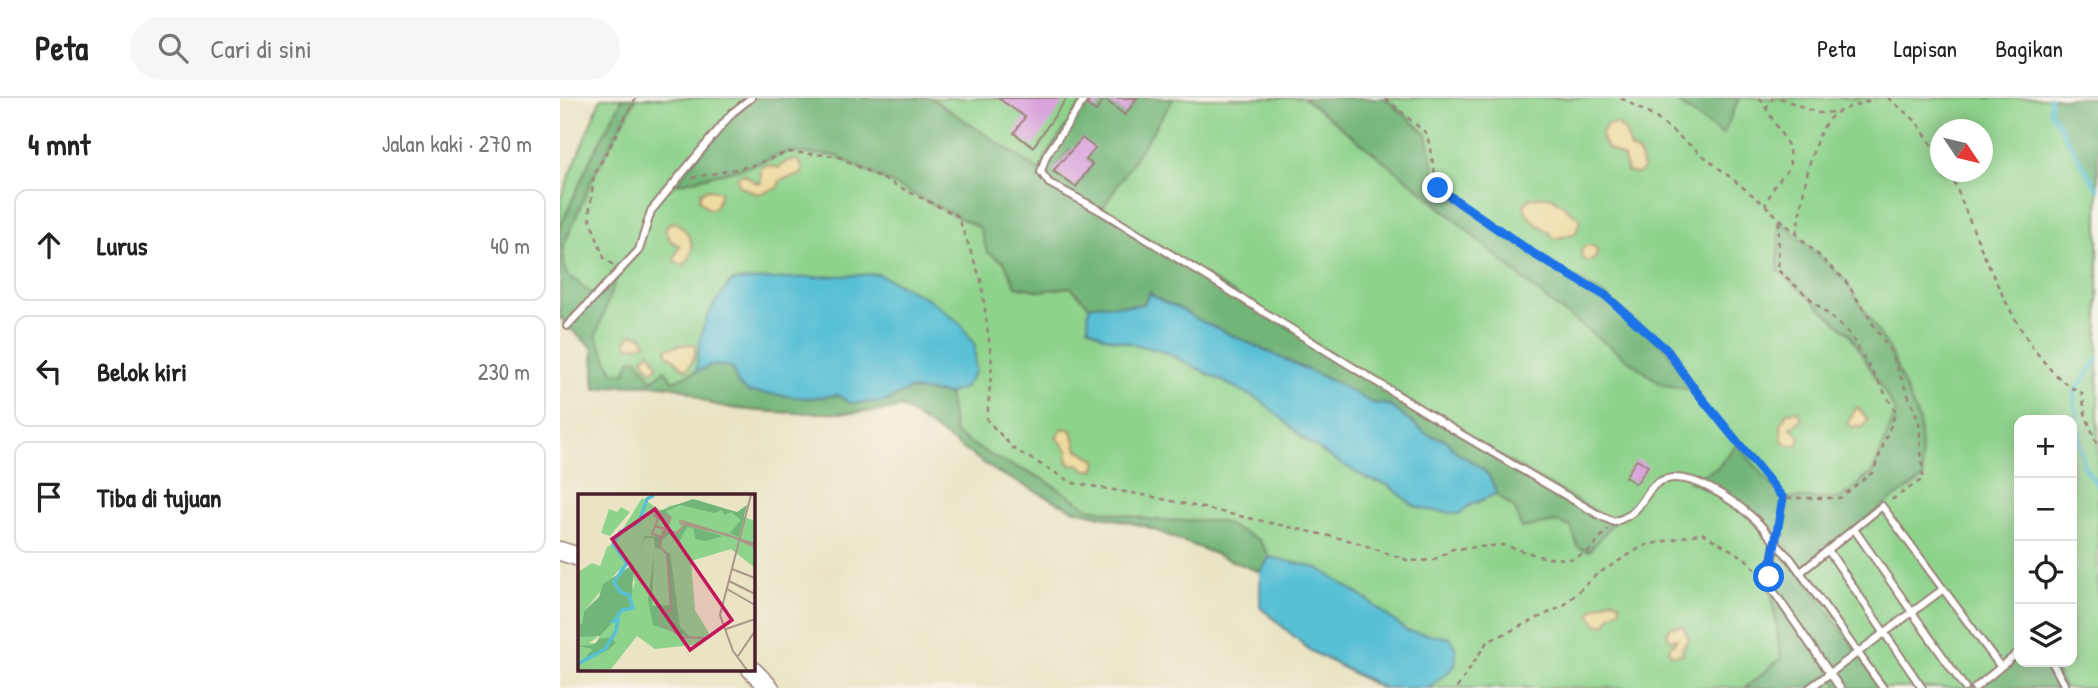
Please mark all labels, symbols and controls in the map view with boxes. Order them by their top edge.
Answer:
search box [130,17,620,80]
text: Peta [35,26,88,70]
icon: search [154,29,192,67]
text: Cari di sini [210,31,312,66]
text: Peta [1817,32,1856,64]
text: Lapisan [1894,32,1957,64]
text: Bagikan [1995,32,2063,64]
north arrow [1930,119,1993,182]
text: 4 mnt [28,124,90,164]
text: Jalan kaki · 270 m [382,128,532,159]
route end [1422,172,1453,203]
icon: ahead [30,226,68,264]
text: Lurus [97,228,148,263]
text: 40 m [490,230,530,261]
icon: left [30,352,68,390]
text: Belok kiri [97,354,187,389]
text: 230 m [478,356,530,387]
map controls [2014,415,2077,667]
button: + [2014,415,2077,478]
icon: arrive [30,478,68,516]
button: − [2014,478,2077,541]
text: Tiba di tujuan [97,480,222,515]
inset map [578,494,754,670]
button: locate [2014,541,2077,604]
route start [1753,561,1784,592]
button: layers [2014,604,2077,667]

